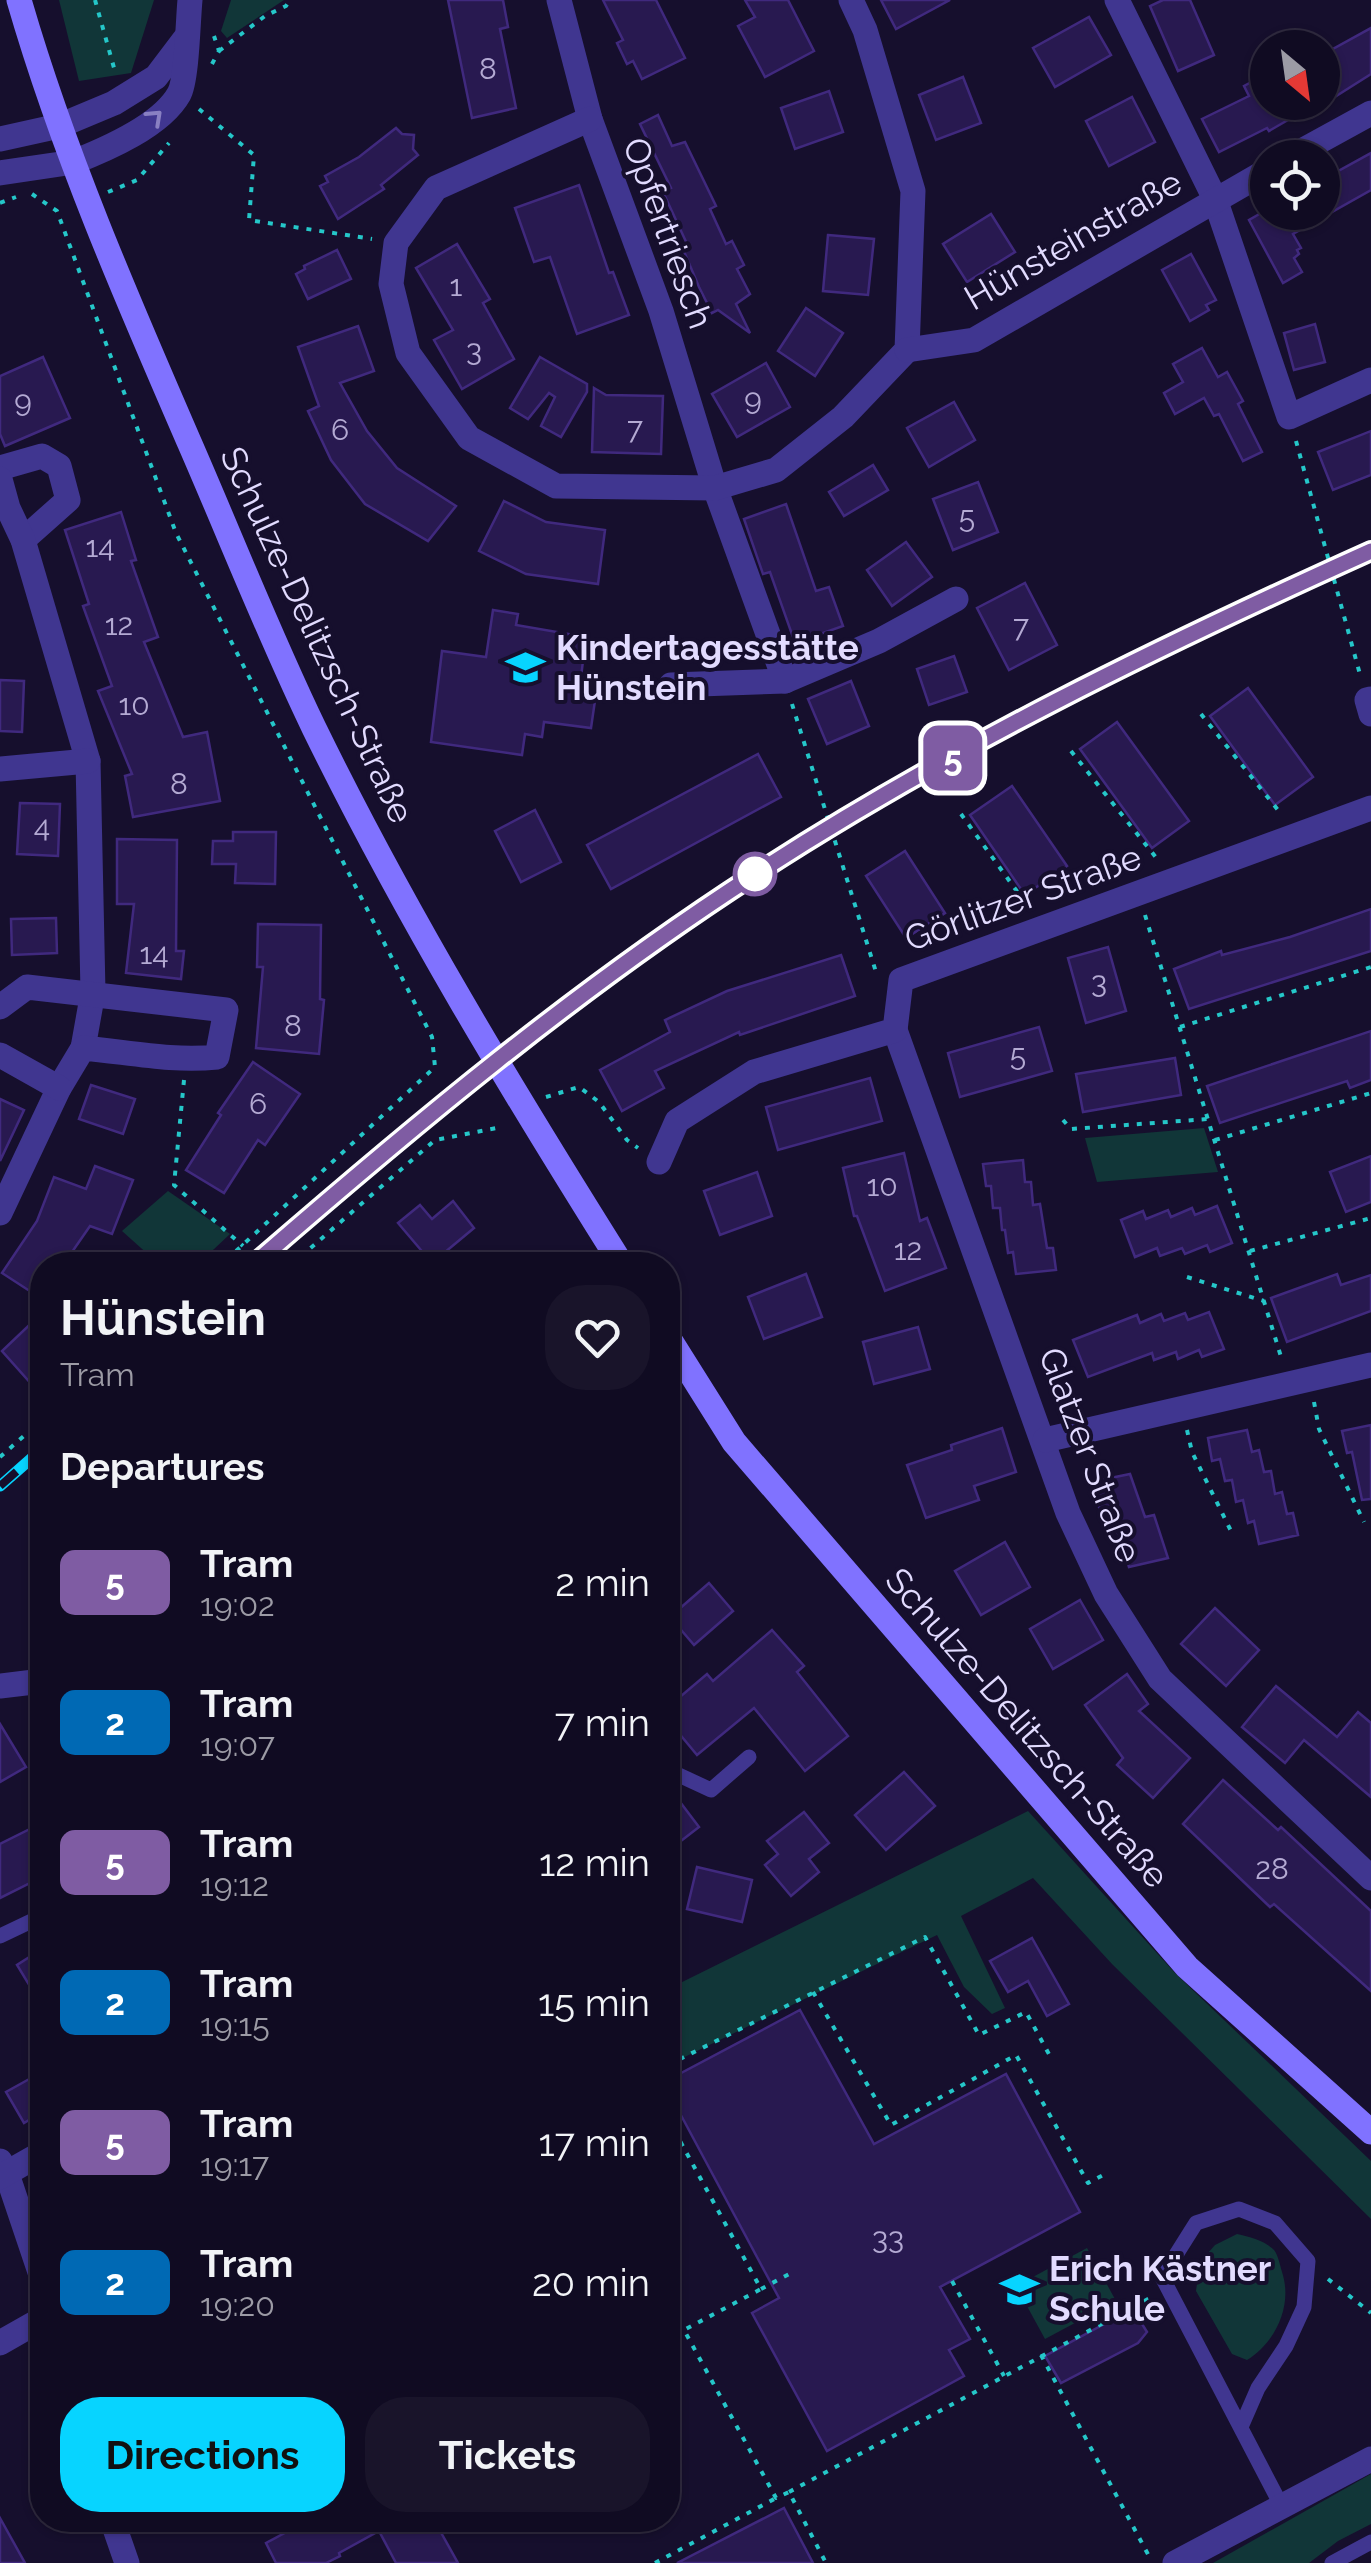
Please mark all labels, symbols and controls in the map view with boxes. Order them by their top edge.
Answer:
north arrow [1250,30,1340,120]
map controls [1250,30,1340,230]
house number: 8 [479,51,497,86]
one-way arrow [143,111,162,129]
street label: Opfertriesch [615,132,722,334]
button: locate [1250,140,1340,230]
street label: Hünsteinstraße [957,161,1189,318]
house number: 1 [450,268,463,303]
house number: 3 [466,333,482,368]
house number: 9 [744,381,762,416]
house number: 9 [14,383,32,418]
house number: 7 [627,411,643,446]
house number: 6 [331,412,349,447]
street label: Schulze-Delitzsch-Straße [212,440,423,829]
house number: 5 [959,500,975,535]
house number: 14 [85,529,115,564]
house number: 12 [105,607,133,642]
house number: 7 [1013,609,1029,644]
place label: Kindertagesstätte Hünstein [556,627,859,708]
school or university icon: Kindertagesstätte Hünstein [505,647,547,689]
house number: 10 [118,687,150,722]
line badge: 5 [920,726,986,790]
text: 5 [943,738,963,779]
house number: 8 [170,766,188,801]
house number: 4 [34,809,50,844]
street label: Görlitzer Straße [899,836,1147,959]
unlabelled marker [734,853,776,895]
house number: 14 [139,936,169,971]
house number: 3 [1091,965,1107,1000]
house number: 8 [284,1008,302,1043]
house number: 5 [1010,1038,1026,1073]
house number: 6 [249,1086,267,1121]
house number: 10 [866,1168,898,1203]
house number: 12 [894,1232,922,1267]
button: heart [545,1285,650,1390]
text: Hünstein [60,1290,266,1346]
street label: Glatzer Straße [1031,1342,1150,1568]
text: Tram [60,1356,135,1393]
text: Departures [60,1444,265,1489]
text: Tram [200,1541,293,1586]
street label: Schulze-Delitzsch-Straße [877,1559,1177,1896]
text: 2 min [555,1560,650,1605]
text: 5 [105,1562,125,1603]
text: 19:02 [200,1586,275,1623]
text: Tram [200,1681,293,1726]
text: 7 min [555,1700,650,1745]
text: 2 [105,1702,125,1743]
text: 19:07 [200,1726,275,1763]
text: Tram [200,1821,293,1866]
text: 12 min [539,1840,650,1885]
text: 5 [105,1842,125,1883]
house number: 28 [1255,1851,1289,1886]
text: 19:12 [200,1866,269,1903]
text: Tram [200,1961,293,2006]
text: 15 min [538,1980,650,2025]
text: 2 [105,1982,125,2023]
text: 19:15 [200,2006,270,2043]
text: Tram [200,2101,293,2146]
text: 17 min [539,2120,650,2165]
text: 5 [105,2122,125,2163]
text: 19:17 [200,2146,269,2183]
house number: 33 [872,2221,904,2256]
text: Tram [200,2241,293,2286]
place label: Erich Kästner Schule [1049,2248,1272,2329]
text: 20 min [532,2260,650,2305]
text: 2 [105,2262,125,2303]
school or university icon: Erich Kästner Schule [998,2268,1040,2310]
text: 19:20 [200,2286,275,2323]
button: Directions [60,2397,345,2512]
button: Tickets [365,2397,650,2512]

